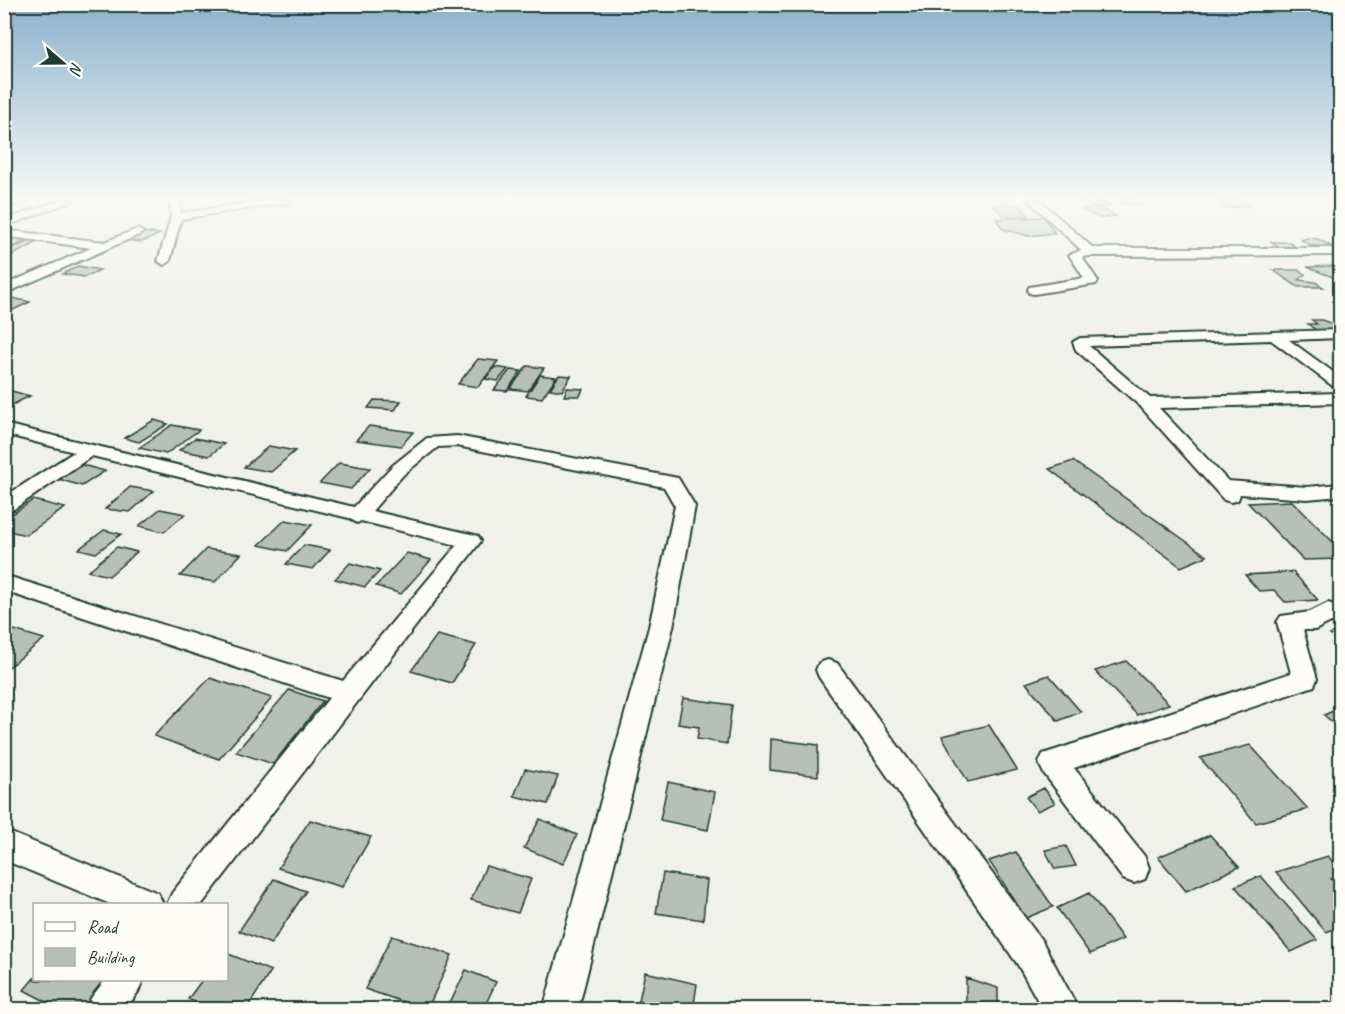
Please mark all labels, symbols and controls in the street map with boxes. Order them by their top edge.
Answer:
north arrow [33,33,93,93]
text: N [64,60,87,79]
legend [33,903,228,981]
text: Road [87,916,120,938]
text: Building [87,946,136,968]

